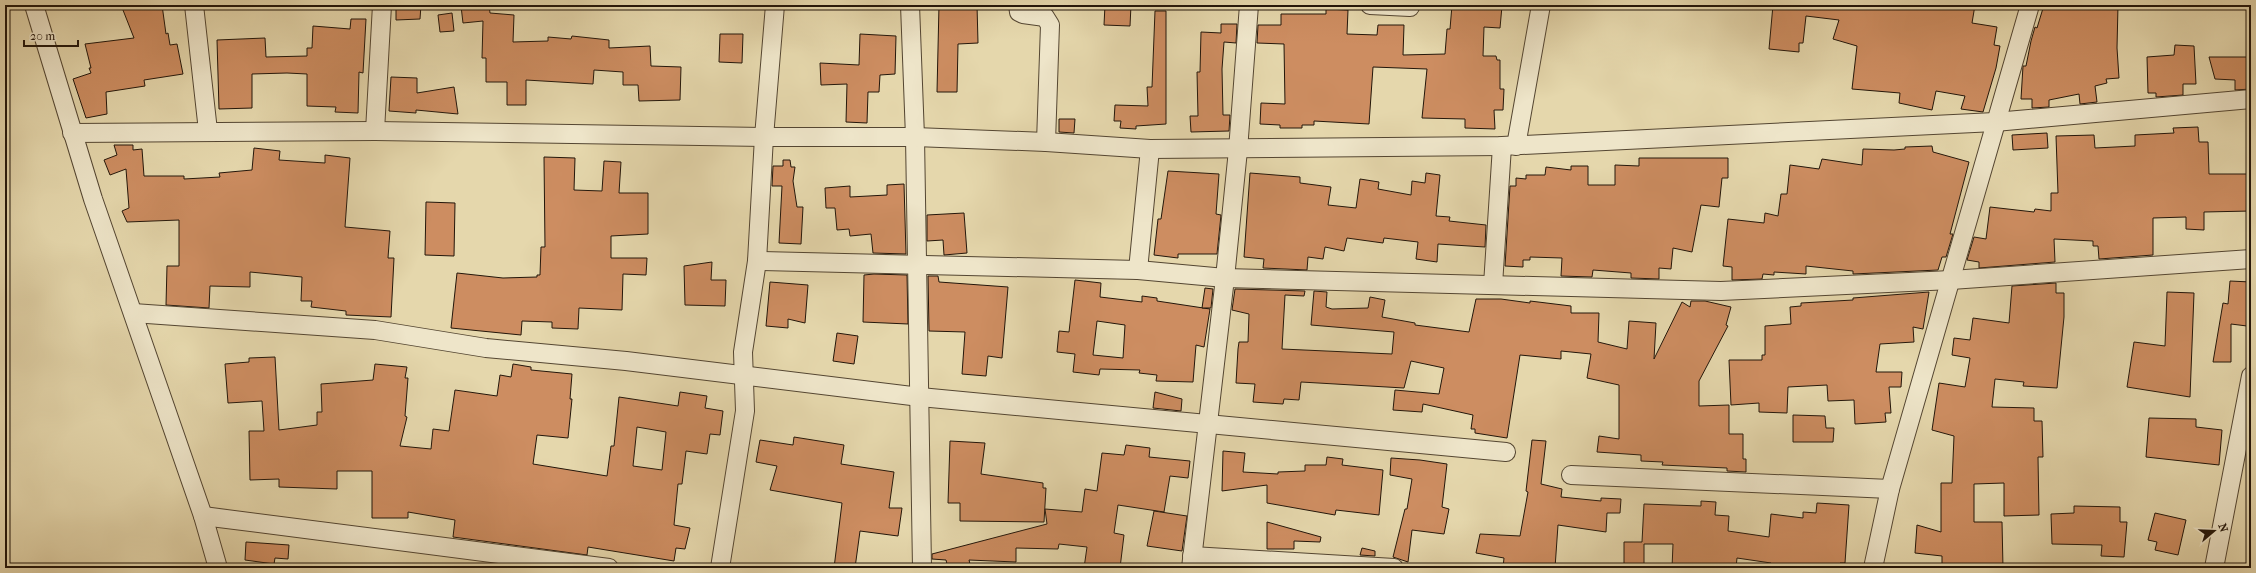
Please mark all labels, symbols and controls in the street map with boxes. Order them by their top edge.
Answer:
scale bar [24,22,78,48]
text: 20 m [30,29,55,43]
north arrow [2194,511,2234,551]
text: N [2215,522,2231,535]

